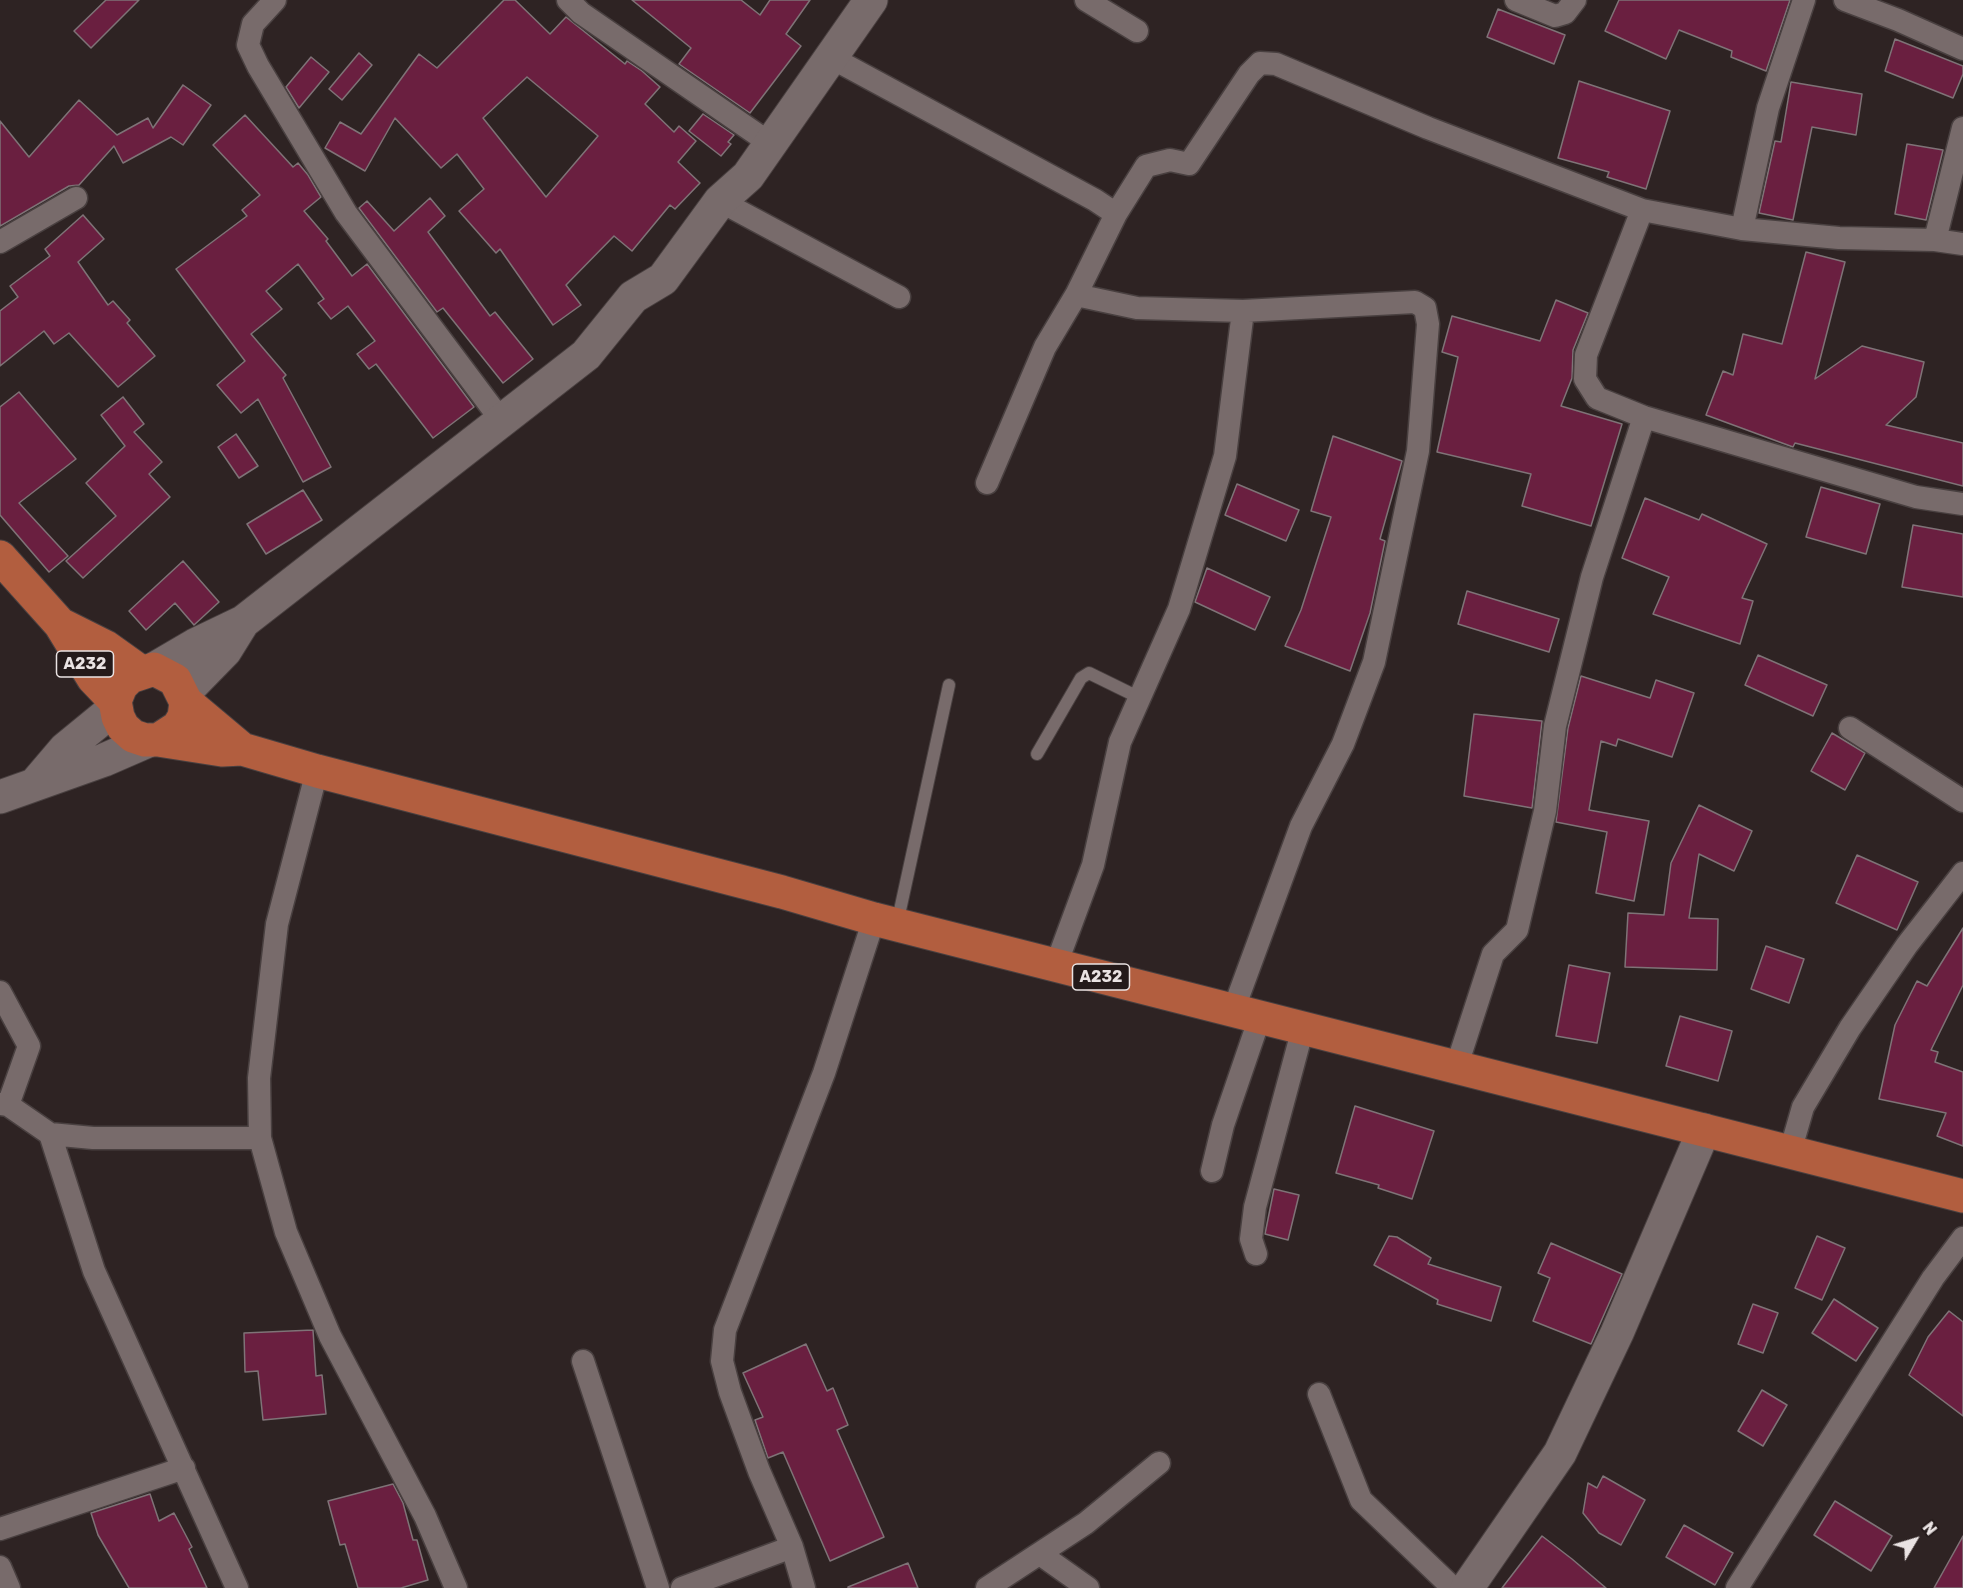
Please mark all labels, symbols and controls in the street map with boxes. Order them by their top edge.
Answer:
road number: A232 [56,651,113,677]
road number: A232 [1072,964,1130,990]
north arrow [1885,1510,1945,1570]
text: N [1919,1518,1941,1539]

